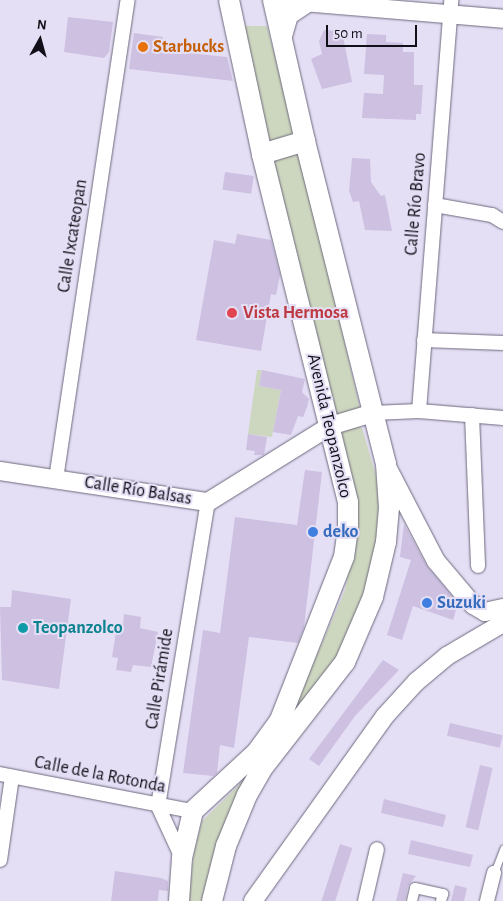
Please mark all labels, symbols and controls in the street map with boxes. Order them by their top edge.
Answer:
north arrow [15,15,65,65]
scale bar [328,15,419,47]
text: N [36,18,48,33]
text: 50 m [334,26,363,41]
place label: Starbucks [153,36,224,58]
marker: Starbucks [137,41,149,53]
street label: Calle Río Bravo [401,152,431,256]
street label: Calle Ixcateopan [53,178,93,294]
place label: Vista Hermosa [243,302,349,324]
marker: Vista Hermosa [225,306,239,320]
street label: Avenida Teopanzolco [302,352,356,500]
street label: Calle Río Balsas [83,472,193,510]
place label: deko [323,521,358,543]
marker: deko [307,526,319,538]
place label: Suzuki [437,592,486,614]
marker: Suzuki [421,597,433,609]
place label: Teopanzolco [33,617,123,639]
marker: Teopanzolco [17,622,29,634]
street label: Calle Pirámide [141,627,179,731]
street label: Calle de la Rotonda [32,752,168,798]

